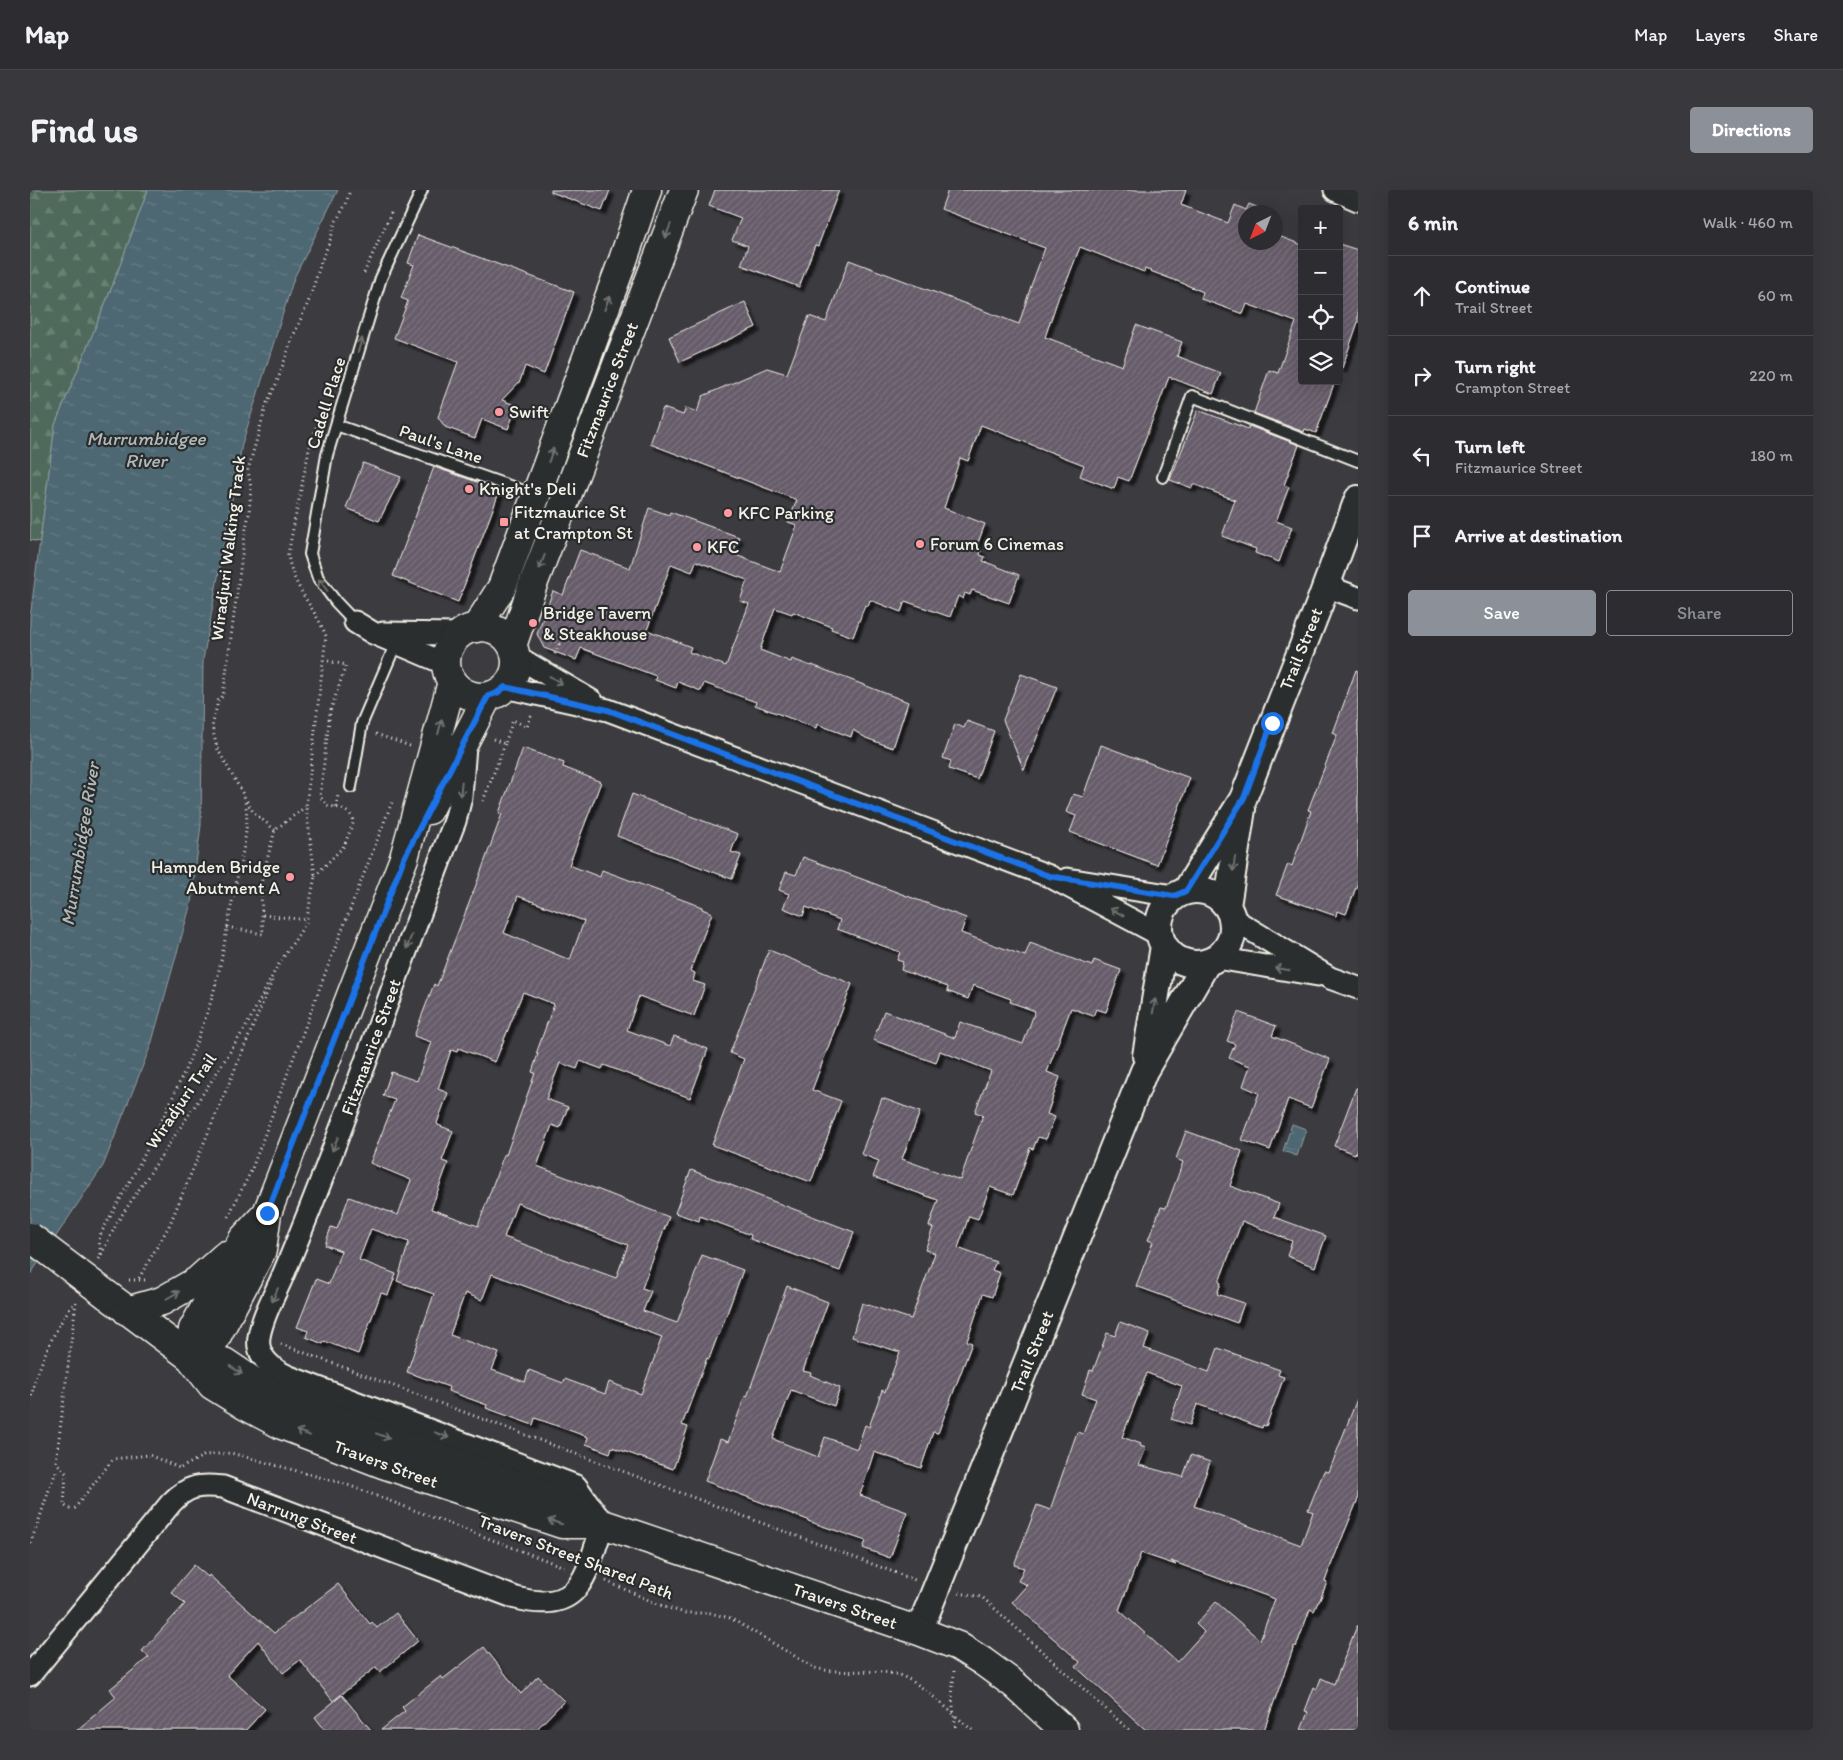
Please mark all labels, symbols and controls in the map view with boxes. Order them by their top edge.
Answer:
text: Map [25,20,69,49]
text: Map [1634,24,1667,46]
text: Layers [1695,24,1745,46]
text: Share [1773,24,1818,46]
button: Directions [1690,107,1813,153]
text: Find us [30,109,138,151]
north arrow [1238,205,1283,250]
map controls [1298,205,1343,385]
button: + [1298,205,1343,250]
text: 6 min [1408,210,1458,235]
text: Walk · 460 m [1703,213,1793,232]
one-way arrow [663,223,672,238]
button: − [1298,250,1343,295]
text: Continue [1455,275,1530,298]
icon: ahead [1408,282,1436,310]
text: 60 m [1758,286,1793,305]
one-way arrow [603,295,612,311]
button: locate [1298,295,1343,340]
text: Trail Street [1455,298,1532,317]
street label: Fitzmaurice Street [571,319,643,461]
one-way arrow [356,337,366,353]
button: layers [1298,340,1343,385]
street label: Cadell Place [302,354,350,452]
text: Turn right [1455,355,1536,378]
icon: right [1408,362,1436,390]
text: 220 m [1749,366,1793,385]
text: Crampton Street [1455,378,1570,397]
place label: Swift [509,401,549,423]
marker: Swift [493,406,505,418]
street label: Paul's Lane [396,419,486,469]
water label: Murrumbidgee River [86,427,207,472]
text: Turn left [1455,435,1525,458]
icon: left [1408,442,1436,470]
text: 180 m [1750,446,1793,465]
one-way arrow [547,448,556,463]
street label: Wiradjuri Walking Track [206,454,250,642]
text: Fitzmaurice Street [1455,458,1582,477]
place label: Knight's Deli [479,478,576,500]
marker: Knight's Deli [463,483,475,495]
place label: Fitzmaurice St at Crampton St [514,501,633,544]
place label: KFC Parking [738,502,835,524]
marker: KFC Parking [722,507,734,519]
marker: Fitzmaurice St at Crampton St [498,516,510,528]
icon: arrive [1408,522,1436,550]
text: Arrive at destination [1455,524,1622,547]
place label: Forum 6 Cinemas [930,533,1064,555]
place label: KFC [707,536,739,558]
marker: Forum 6 Cinemas [914,538,926,550]
marker: KFC [691,541,703,553]
one-way arrow [536,555,545,570]
one-way arrow [318,578,328,592]
button: Save [1408,590,1596,636]
button: Share [1606,590,1793,636]
place label: Bridge Tavern & Steakhouse [543,602,651,645]
street label: Trail Street [1274,604,1328,694]
marker: Bridge Tavern & Steakhouse [527,617,539,629]
one-way arrow [549,675,563,685]
route start [1261,712,1284,735]
one-way arrow [436,719,445,735]
water label: Murrumbidgee River [56,759,105,927]
one-way arrow [457,780,466,796]
place label: Hampden Bridge Abutment A [151,856,280,899]
one-way arrow [1228,856,1238,872]
marker: Hampden Bridge Abutment A [284,871,296,883]
one-way arrow [1109,907,1124,917]
one-way arrow [404,934,413,949]
one-way arrow [1275,964,1291,974]
street label: Fitzmaurice Street [336,976,406,1118]
one-way arrow [1150,998,1160,1014]
street label: Wiradjuri Trail [141,1049,221,1153]
one-way arrow [330,1136,339,1151]
route end [256,1202,279,1225]
one-way arrow [269,1287,279,1302]
one-way arrow [165,1290,179,1300]
street label: Trail Street [1005,1307,1059,1397]
one-way arrow [228,1365,242,1375]
one-way arrow [295,1428,311,1437]
one-way arrow [434,1431,449,1441]
one-way arrow [375,1432,391,1441]
street label: Travers Street [331,1435,441,1493]
street label: Narrung Street [244,1487,361,1549]
street label: Travers Street Shared Path [475,1510,677,1605]
one-way arrow [547,1516,563,1526]
street label: Travers Street [790,1578,900,1634]

